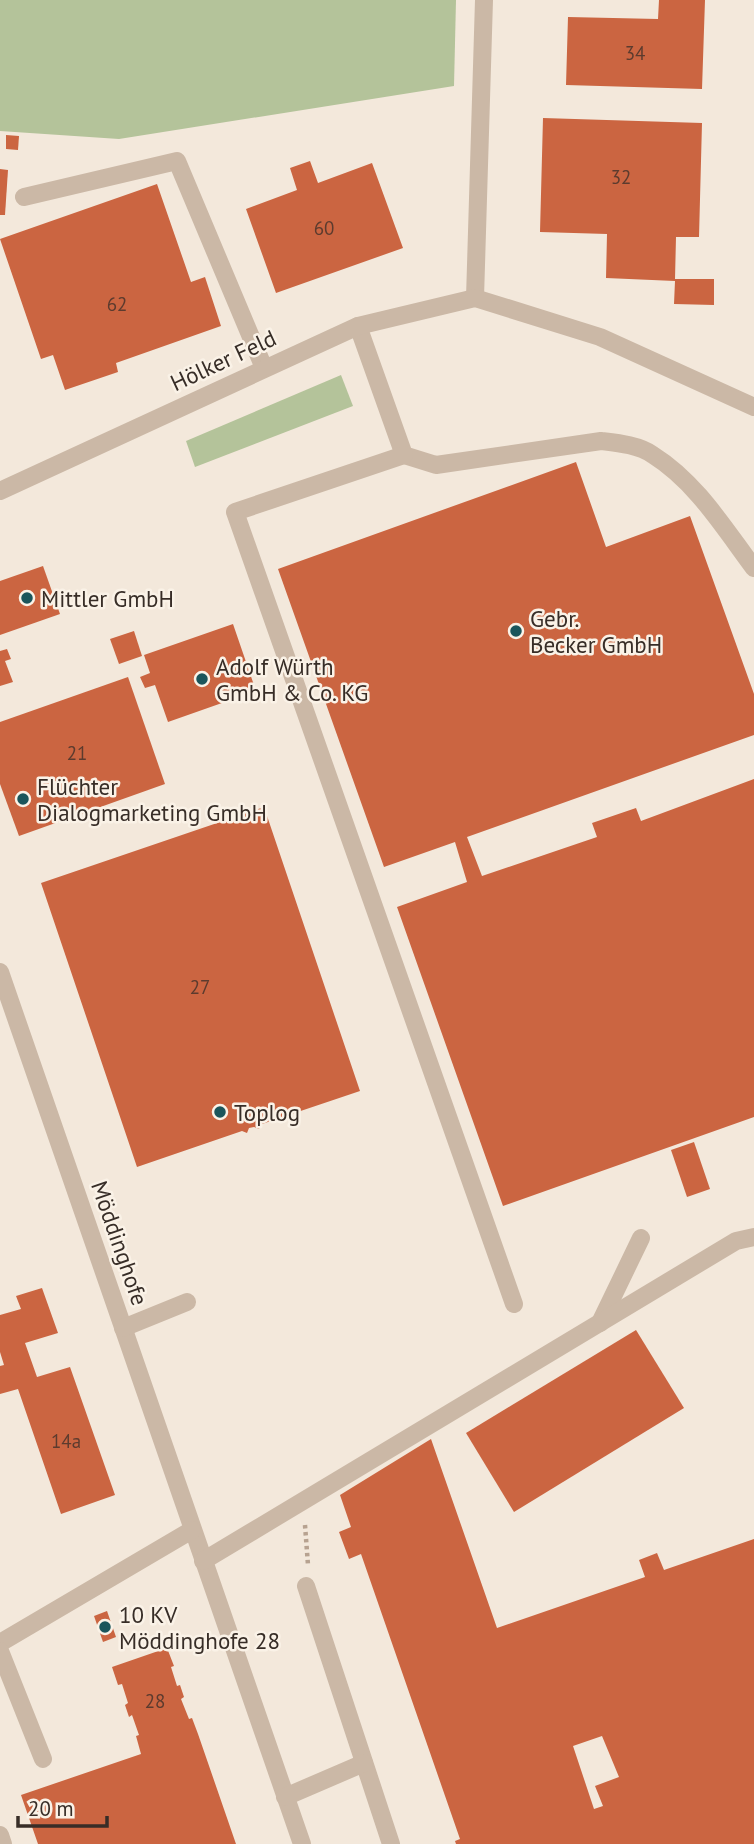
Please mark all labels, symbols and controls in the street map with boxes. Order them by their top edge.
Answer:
house number: 34 [625,41,645,65]
house number: 32 [611,165,631,189]
house number: 60 [314,216,334,240]
house number: 62 [107,292,127,316]
street label: Hölker Feld [165,323,281,397]
place label: Mittler GmbH [41,584,174,613]
marker: Mittler GmbH [19,590,35,606]
place label: Gebr. Becker GmbH [530,604,662,659]
marker: Gebr. Becker GmbH [508,623,524,639]
place label: Adolf Würth GmbH & Co. KG [216,652,368,707]
marker: Adolf Würth GmbH & Co. KG [194,671,210,687]
house number: 21 [67,741,87,765]
place label: Flüchter Dialogmarketing GmbH [37,772,267,827]
marker: Flüchter Dialogmarketing GmbH [15,791,31,807]
house number: 27 [190,975,210,999]
place label: Toplog [234,1098,300,1127]
marker: Toplog [212,1104,228,1120]
street label: Möddinghofe [85,1177,155,1309]
house number: 14a [51,1429,81,1453]
place label: 10 KV Möddinghofe 28 [119,1600,280,1655]
marker: 10 KV Möddinghofe 28 [97,1619,113,1635]
house number: 28 [145,1689,165,1713]
scale bar [18,1784,107,1828]
text: 20 m [28,1795,74,1822]

